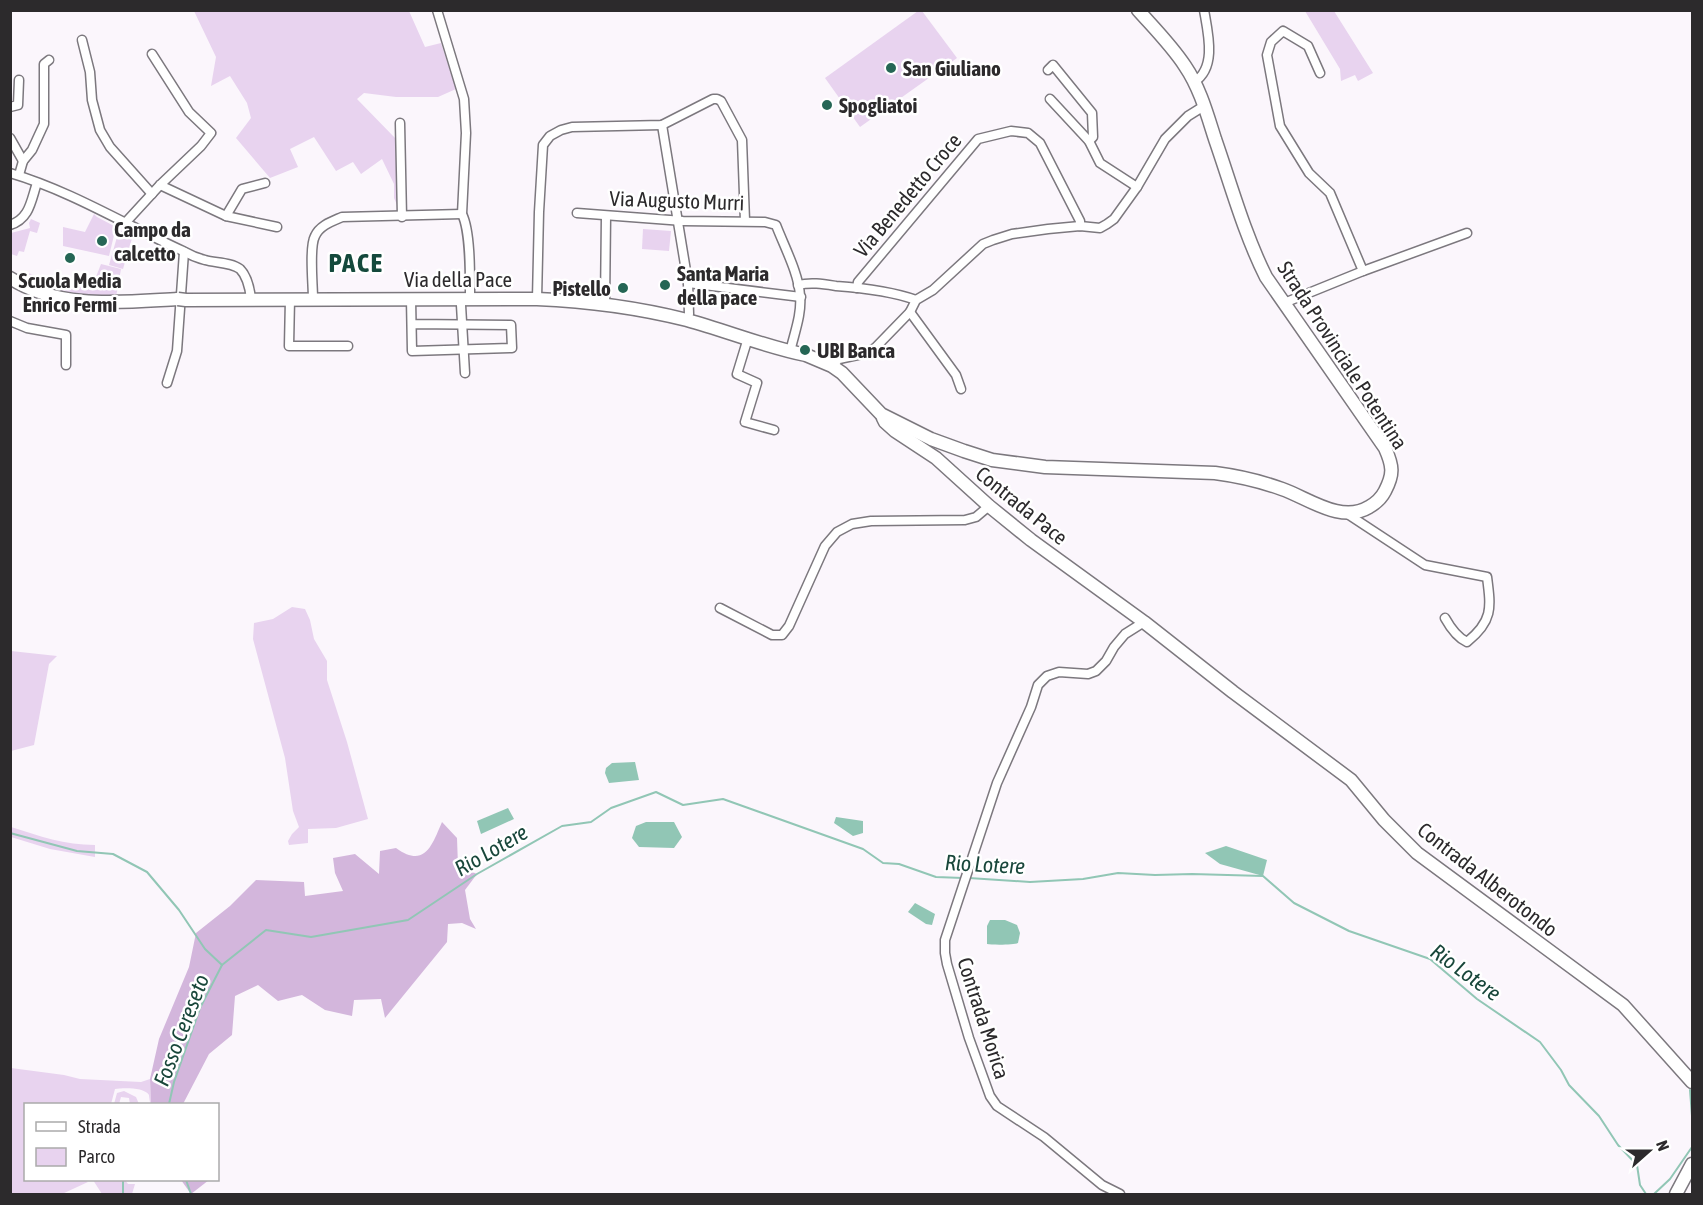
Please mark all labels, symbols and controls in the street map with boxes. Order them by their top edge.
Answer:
place label: San Giuliano [903,56,1001,80]
marker: San Giuliano [884,61,898,75]
place label: Spogliatoi [839,93,917,117]
marker: Spogliatoi [820,98,834,112]
street label: Via Benedetto Croce [848,128,966,262]
street label: Via Augusto Murri [609,186,745,214]
place label: Campo da calcetto [114,217,191,265]
marker: Campo da calcetto [95,234,109,248]
district label: PACE [328,247,384,278]
marker: Scuola Media Enrico Fermi [63,251,77,265]
street label: Strada Provinciale Potentina [1273,257,1413,453]
place label: Santa Maria della pace [677,261,769,309]
street label: Via della Pace [404,267,512,291]
place label: Scuola Media Enrico Fermi [19,268,122,316]
place label: Pistello [553,276,611,300]
marker: Santa Maria della pace [658,278,672,292]
marker: Pistello [616,281,630,295]
place label: UBI Banca [817,338,895,362]
marker: UBI Banca [798,343,812,357]
street label: Contrada Pace [971,461,1073,549]
street label: Contrada Alberotondo [1413,817,1563,941]
water label: Rio Lotere [450,819,532,881]
water label: Rio Lotere [944,849,1026,879]
water label: Rio Lotere [1426,938,1506,1006]
street label: Contrada Morica [953,954,1015,1082]
water label: Fosso Cereseto [148,970,214,1090]
legend [24,1103,219,1181]
text: Strada [78,1116,121,1137]
north arrow [1619,1121,1679,1181]
text: N [1653,1138,1673,1153]
text: Parco [78,1146,115,1167]

